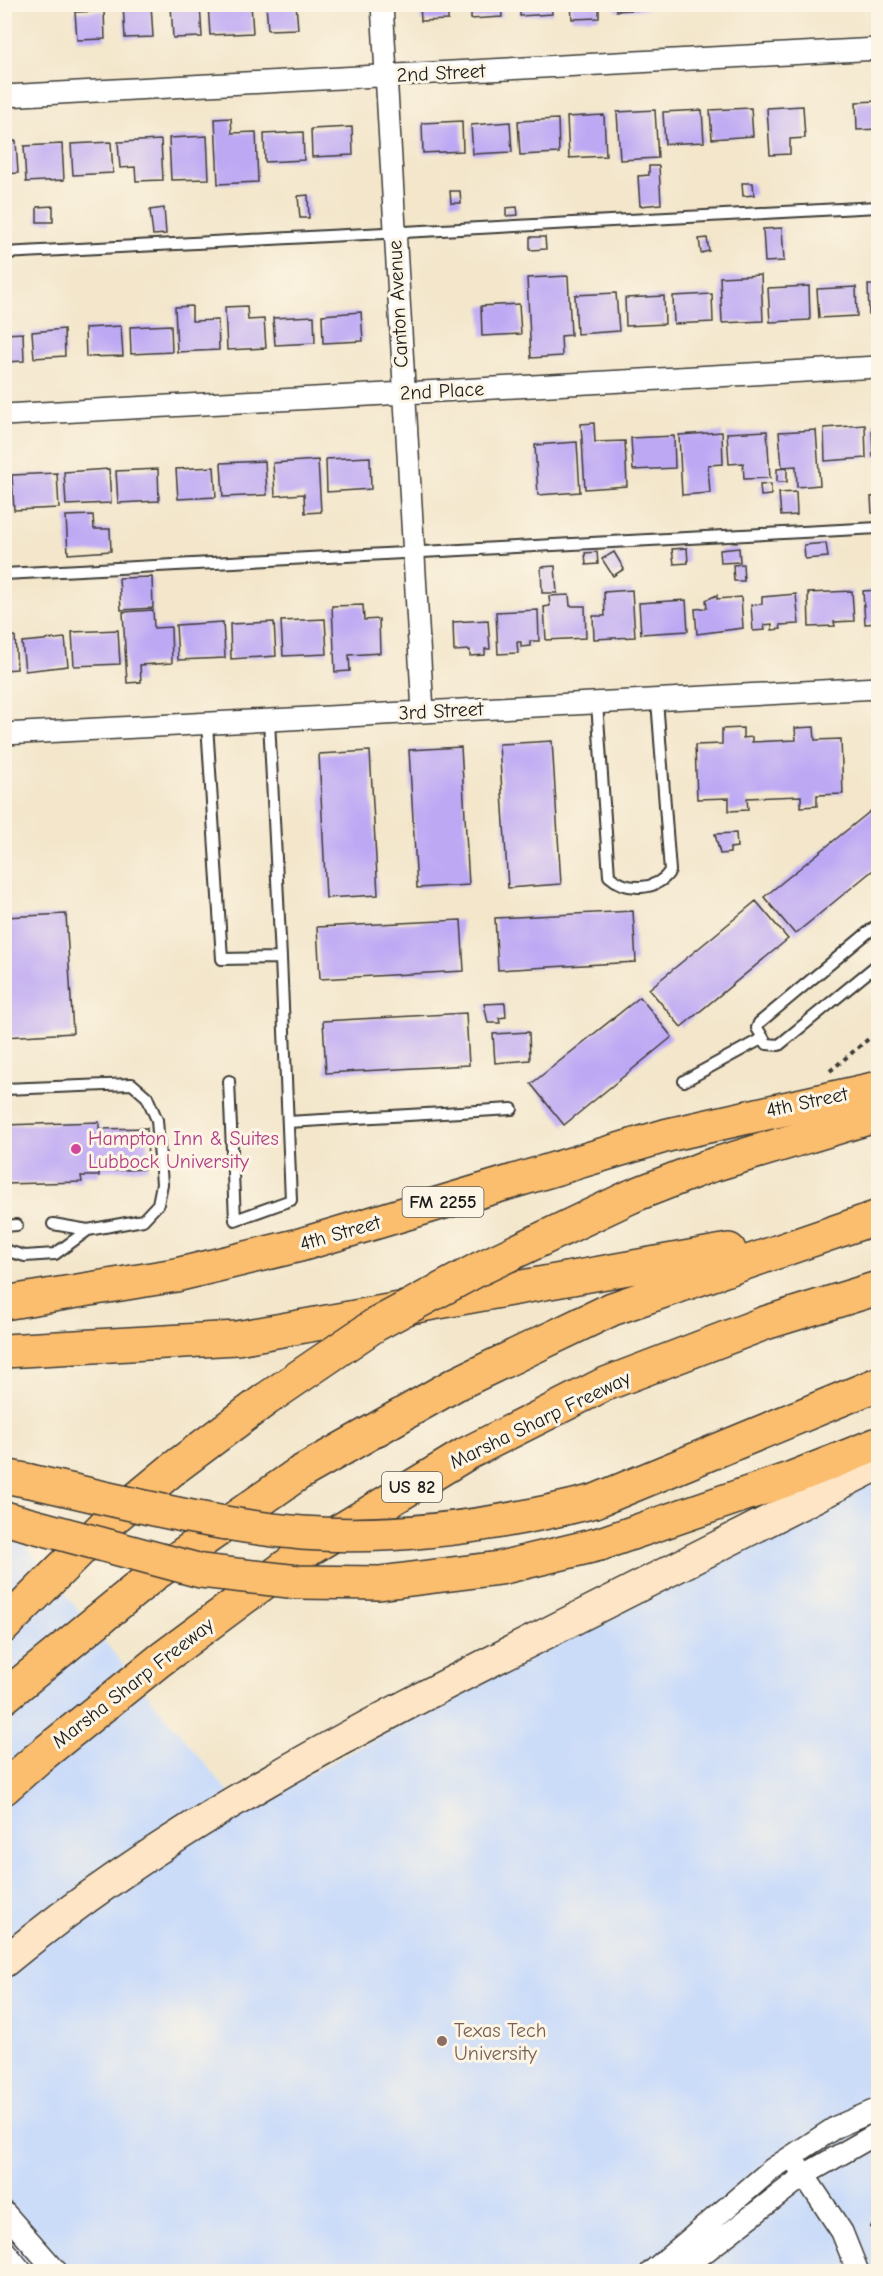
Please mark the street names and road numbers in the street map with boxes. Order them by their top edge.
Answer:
street label: 2nd Street [396,59,487,87]
street label: Canton Avenue [383,239,413,369]
street label: 2nd Place [399,377,485,405]
street label: 3rd Street [398,697,485,725]
street label: 4th Street [764,1082,851,1122]
road number: FM 2255 [402,1187,484,1217]
street label: 4th Street [297,1210,384,1255]
street label: Marsha Sharp Freeway [446,1366,634,1474]
road number: US 82 [382,1472,442,1502]
street label: Marsha Sharp Freeway [48,1613,218,1753]

